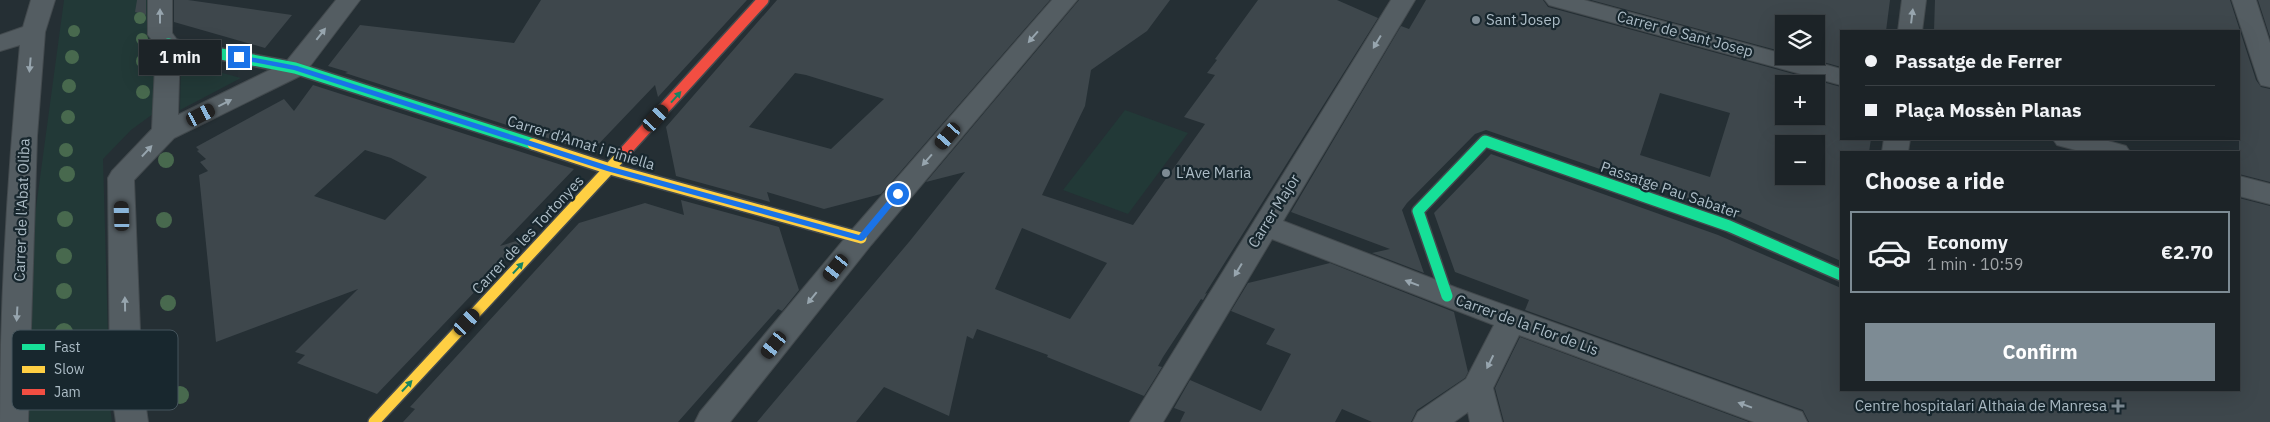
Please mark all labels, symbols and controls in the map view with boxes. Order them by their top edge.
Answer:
street label: Carrer de Sant Josep [1615,6,1755,61]
one-way arrow [1908,7,1916,23]
one-way arrow [156,8,164,24]
place label: Sant Josep [1486,10,1560,29]
marker: Sant Josep [1470,14,1482,26]
map controls [1775,15,1825,185]
button: layers [1775,15,1825,65]
one-way arrow [316,28,327,41]
one-way arrow [1028,31,1039,43]
one-way arrow [1373,35,1382,48]
callout: 1 min [139,40,222,74]
route end [228,46,250,68]
text: 1 min [159,47,201,67]
text: Passatge de Ferrer [1895,49,2062,73]
one-way arrow [26,57,34,73]
button: + [1775,75,1825,125]
one-way arrow [670,91,682,103]
text: Plaça Mossèn Planas [1895,98,2082,122]
one-way arrow [218,99,232,107]
car [184,102,217,128]
car [640,102,671,134]
street label: Carrer d'Amat i Piniella [505,111,657,174]
car [932,120,963,152]
button: − [1775,135,1825,185]
street label: Carrer de l'Abat Oliba [10,138,33,282]
one-way arrow [141,146,153,158]
one-way arrow [922,154,933,167]
street label: Passatge Pau Sabater [1598,157,1743,222]
place label: L'Ave Maria [1176,163,1251,182]
text: Choose a ride [1865,166,2005,195]
marker: L'Ave Maria [1160,167,1172,179]
street label: Carrer Major [1243,170,1304,251]
street label: Carrer de les Tortonyes [468,171,588,298]
route start [887,183,909,205]
car [113,201,130,231]
icon: car [1867,230,1912,275]
text: Economy [1927,230,2008,254]
text: €2.70 [2161,240,2213,264]
car [820,252,851,284]
text: 1 min · 10:59 [1927,254,2023,274]
one-way arrow [512,262,524,274]
one-way arrow [1233,263,1242,276]
one-way arrow [1404,279,1419,287]
street label: Carrer de la Flor de Lis [1453,290,1601,359]
one-way arrow [806,291,817,304]
one-way arrow [120,295,128,311]
car [451,306,482,338]
one-way arrow [13,307,21,323]
button: Confirm [1865,323,2215,381]
car [758,329,789,361]
legend [12,330,178,410]
text: Fast [54,338,80,356]
one-way arrow [1486,355,1494,369]
text: Slow [54,360,85,378]
one-way arrow [401,381,413,393]
text: Jam [54,383,81,401]
place label: Centre hospitalari Althaia de Manresa [1855,396,2107,415]
marker: Centre hospitalari Althaia de Manresa [2111,399,2125,413]
one-way arrow [1737,401,1752,409]

